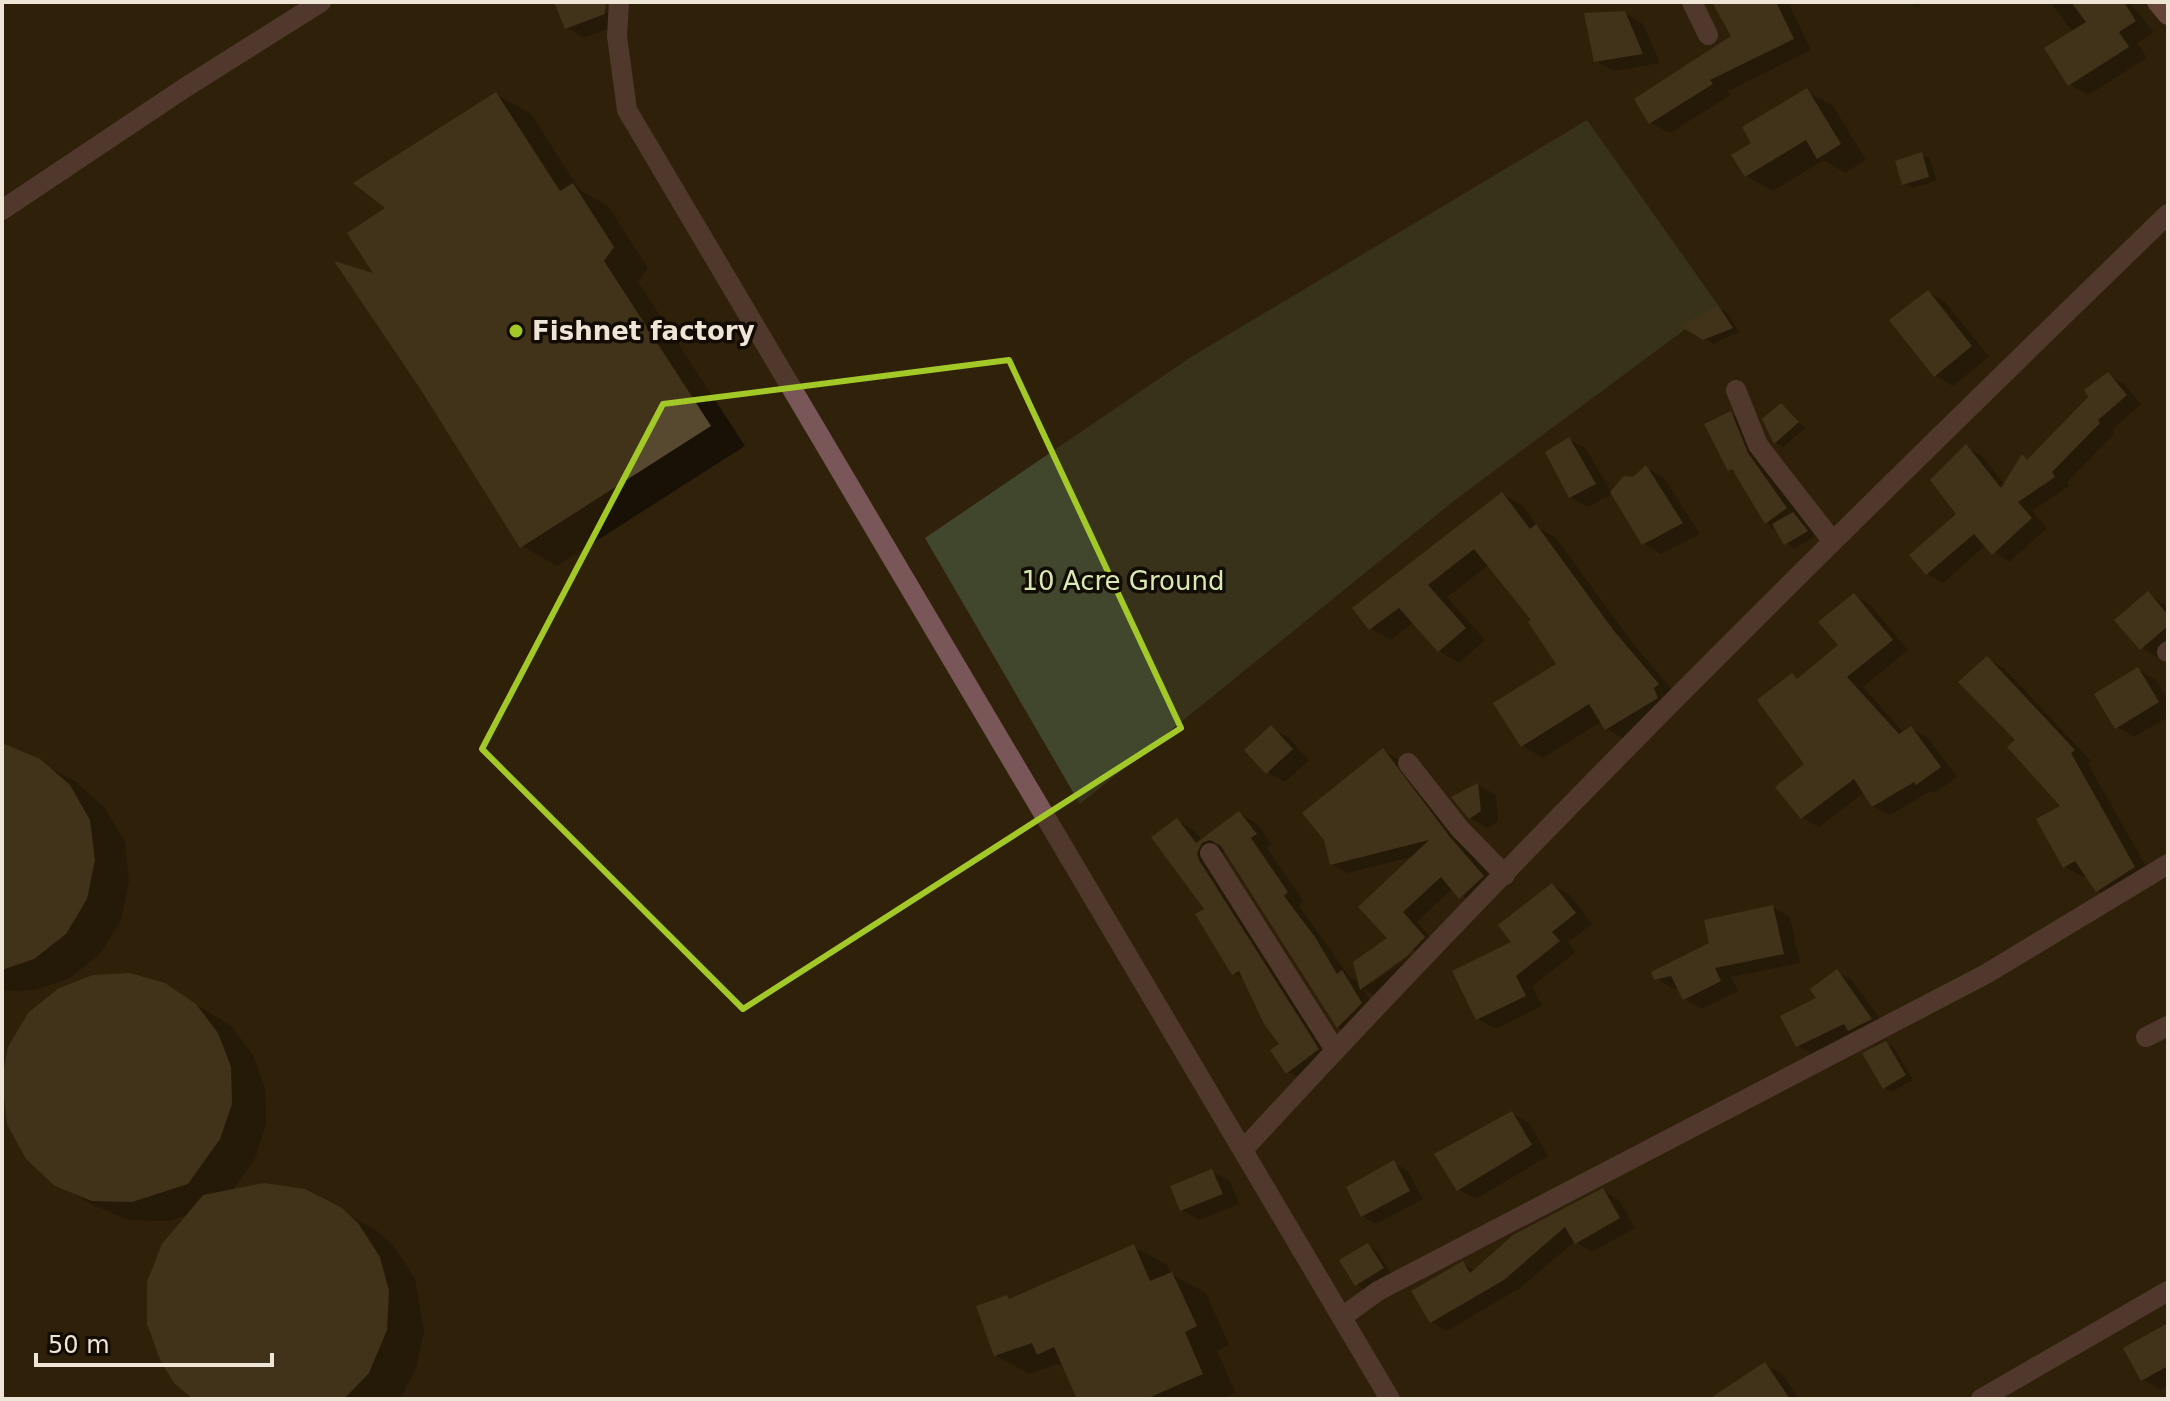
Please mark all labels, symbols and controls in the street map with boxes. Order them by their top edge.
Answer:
place label: Fishnet factory [532,316,755,346]
marker: Fishnet factory [507,322,525,340]
park label: 10 Acre Ground [1022,566,1225,596]
scale bar [36,1317,272,1367]
text: 50 m [48,1331,110,1359]

